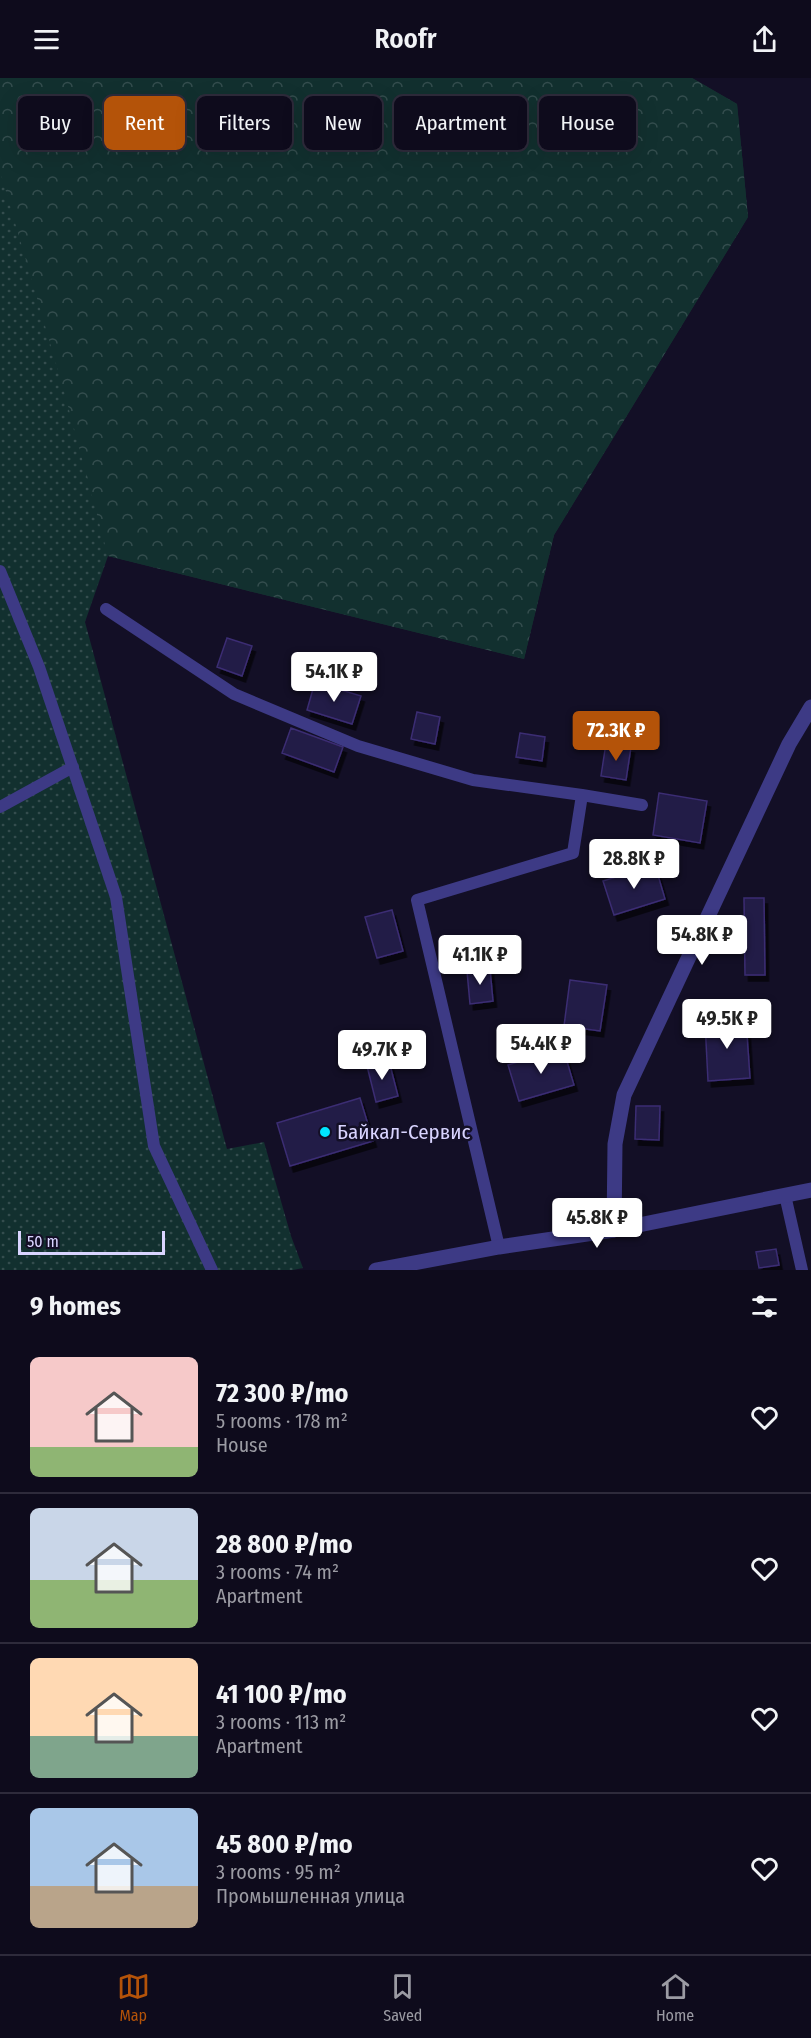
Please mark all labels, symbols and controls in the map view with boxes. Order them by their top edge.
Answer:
icon: menu [30,23,63,56]
text: Roofr [375,23,436,55]
icon: share [748,23,781,56]
chip: Buy [18,96,92,150]
chip: Rent [104,96,185,150]
chip: Filters [197,96,292,150]
chip: New [304,96,382,150]
chip: Apartment [394,96,527,150]
chip: House [539,96,636,150]
pin: 54.1K ₽ [279,652,389,703]
text: 54.1K ₽ [305,659,363,683]
pin: 72.3K ₽ [561,711,671,762]
text: 72.3K ₽ [587,718,645,742]
pin: 28.8K ₽ [579,839,689,890]
text: 28.8K ₽ [603,846,665,870]
pin: 54.8K ₽ [647,915,757,966]
text: 54.8K ₽ [671,922,733,946]
pin: 41.1K ₽ [425,935,535,986]
text: 41.1K ₽ [452,942,508,966]
pin: 49.5K ₽ [672,999,782,1050]
text: 49.5K ₽ [696,1006,758,1030]
pin: 54.4K ₽ [486,1024,596,1075]
pin: 49.7K ₽ [327,1030,437,1081]
text: 54.4K ₽ [510,1031,572,1055]
text: 49.7K ₽ [352,1037,412,1061]
place label: Байкал-Сервис [337,1119,471,1145]
marker: Байкал-Сервис [318,1125,332,1139]
pin: 45.8K ₽ [542,1198,652,1249]
text: 45.8K ₽ [566,1205,628,1229]
scale bar [18,1228,165,1256]
text: 50 m [27,1232,59,1251]
icon: filters [748,1290,781,1323]
text: 9 homes [30,1291,121,1322]
text: 72 300 ₽/mo [216,1378,348,1409]
icon: home [78,1381,150,1453]
icon: heart [748,1401,781,1434]
text: 5 rooms · 178 m² [216,1409,348,1433]
text: House [216,1433,268,1457]
text: 28 800 ₽/mo [216,1529,353,1560]
icon: home [78,1532,150,1604]
icon: heart [748,1552,781,1585]
text: 3 rooms · 74 m² [216,1560,339,1584]
text: Apartment [216,1584,303,1608]
text: 41 100 ₽/mo [216,1679,347,1710]
icon: home [78,1682,150,1754]
icon: heart [748,1702,781,1735]
text: 3 rooms · 113 m² [216,1710,346,1734]
text: Apartment [216,1734,303,1758]
text: 45 800 ₽/mo [216,1829,353,1860]
icon: home [78,1832,150,1904]
icon: heart [748,1852,781,1885]
text: 3 rooms · 95 m² [216,1860,341,1884]
text: Промышленная улица [216,1884,405,1908]
tab: Map [117,1970,150,2025]
tab: Saved [383,1970,422,2025]
tab: Home [656,1970,694,2025]

